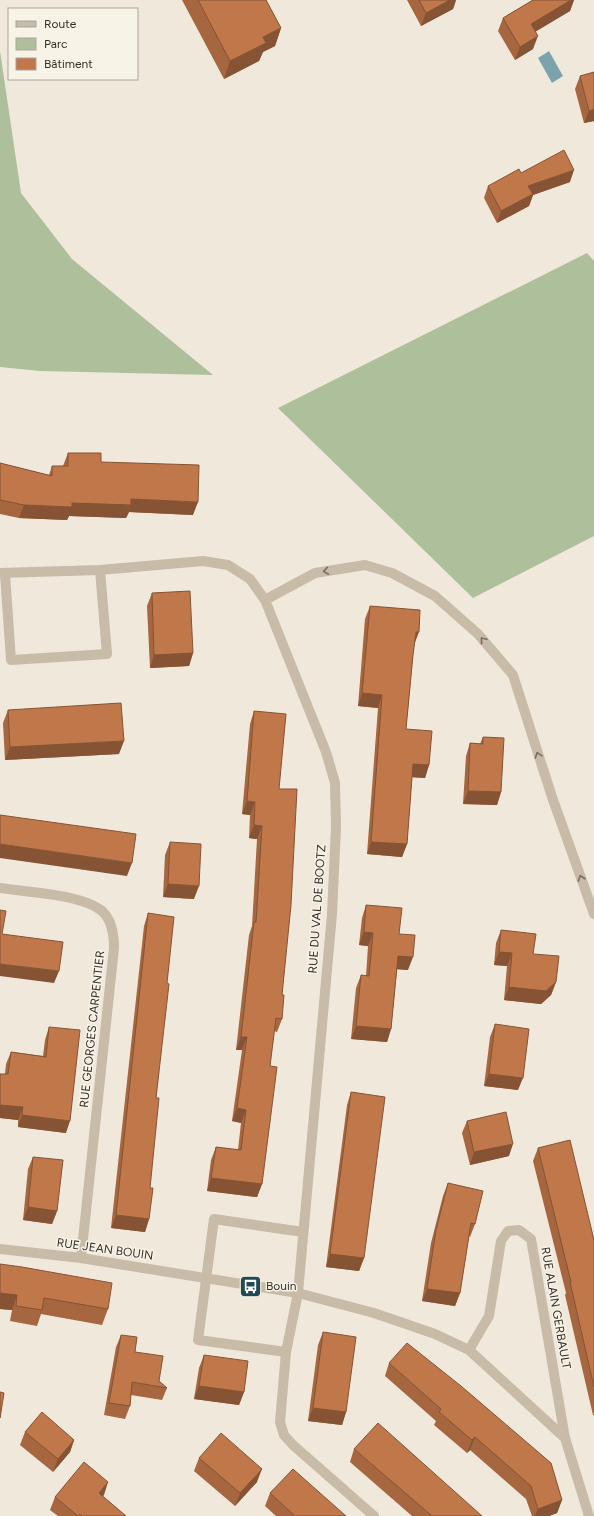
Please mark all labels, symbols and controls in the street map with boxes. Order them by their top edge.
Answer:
legend [8,8,138,80]
text: Route [44,17,77,31]
text: Parc [44,37,68,51]
text: Bâtiment [44,57,93,71]
one-way arrow [323,566,329,575]
one-way arrow [481,637,488,644]
one-way arrow [534,752,543,759]
street label: RUE DU VAL DE BOOTZ [306,844,329,974]
one-way arrow [577,874,585,881]
street label: RUE GEORGES CARPENTIER [77,950,107,1108]
street label: RUE JEAN BOUIN [56,1235,154,1263]
street label: RUE ALAIN GERBAULT [538,1246,574,1370]
bus stop icon: Bouin [238,1273,264,1299]
place label: Bouin [266,1279,297,1293]

